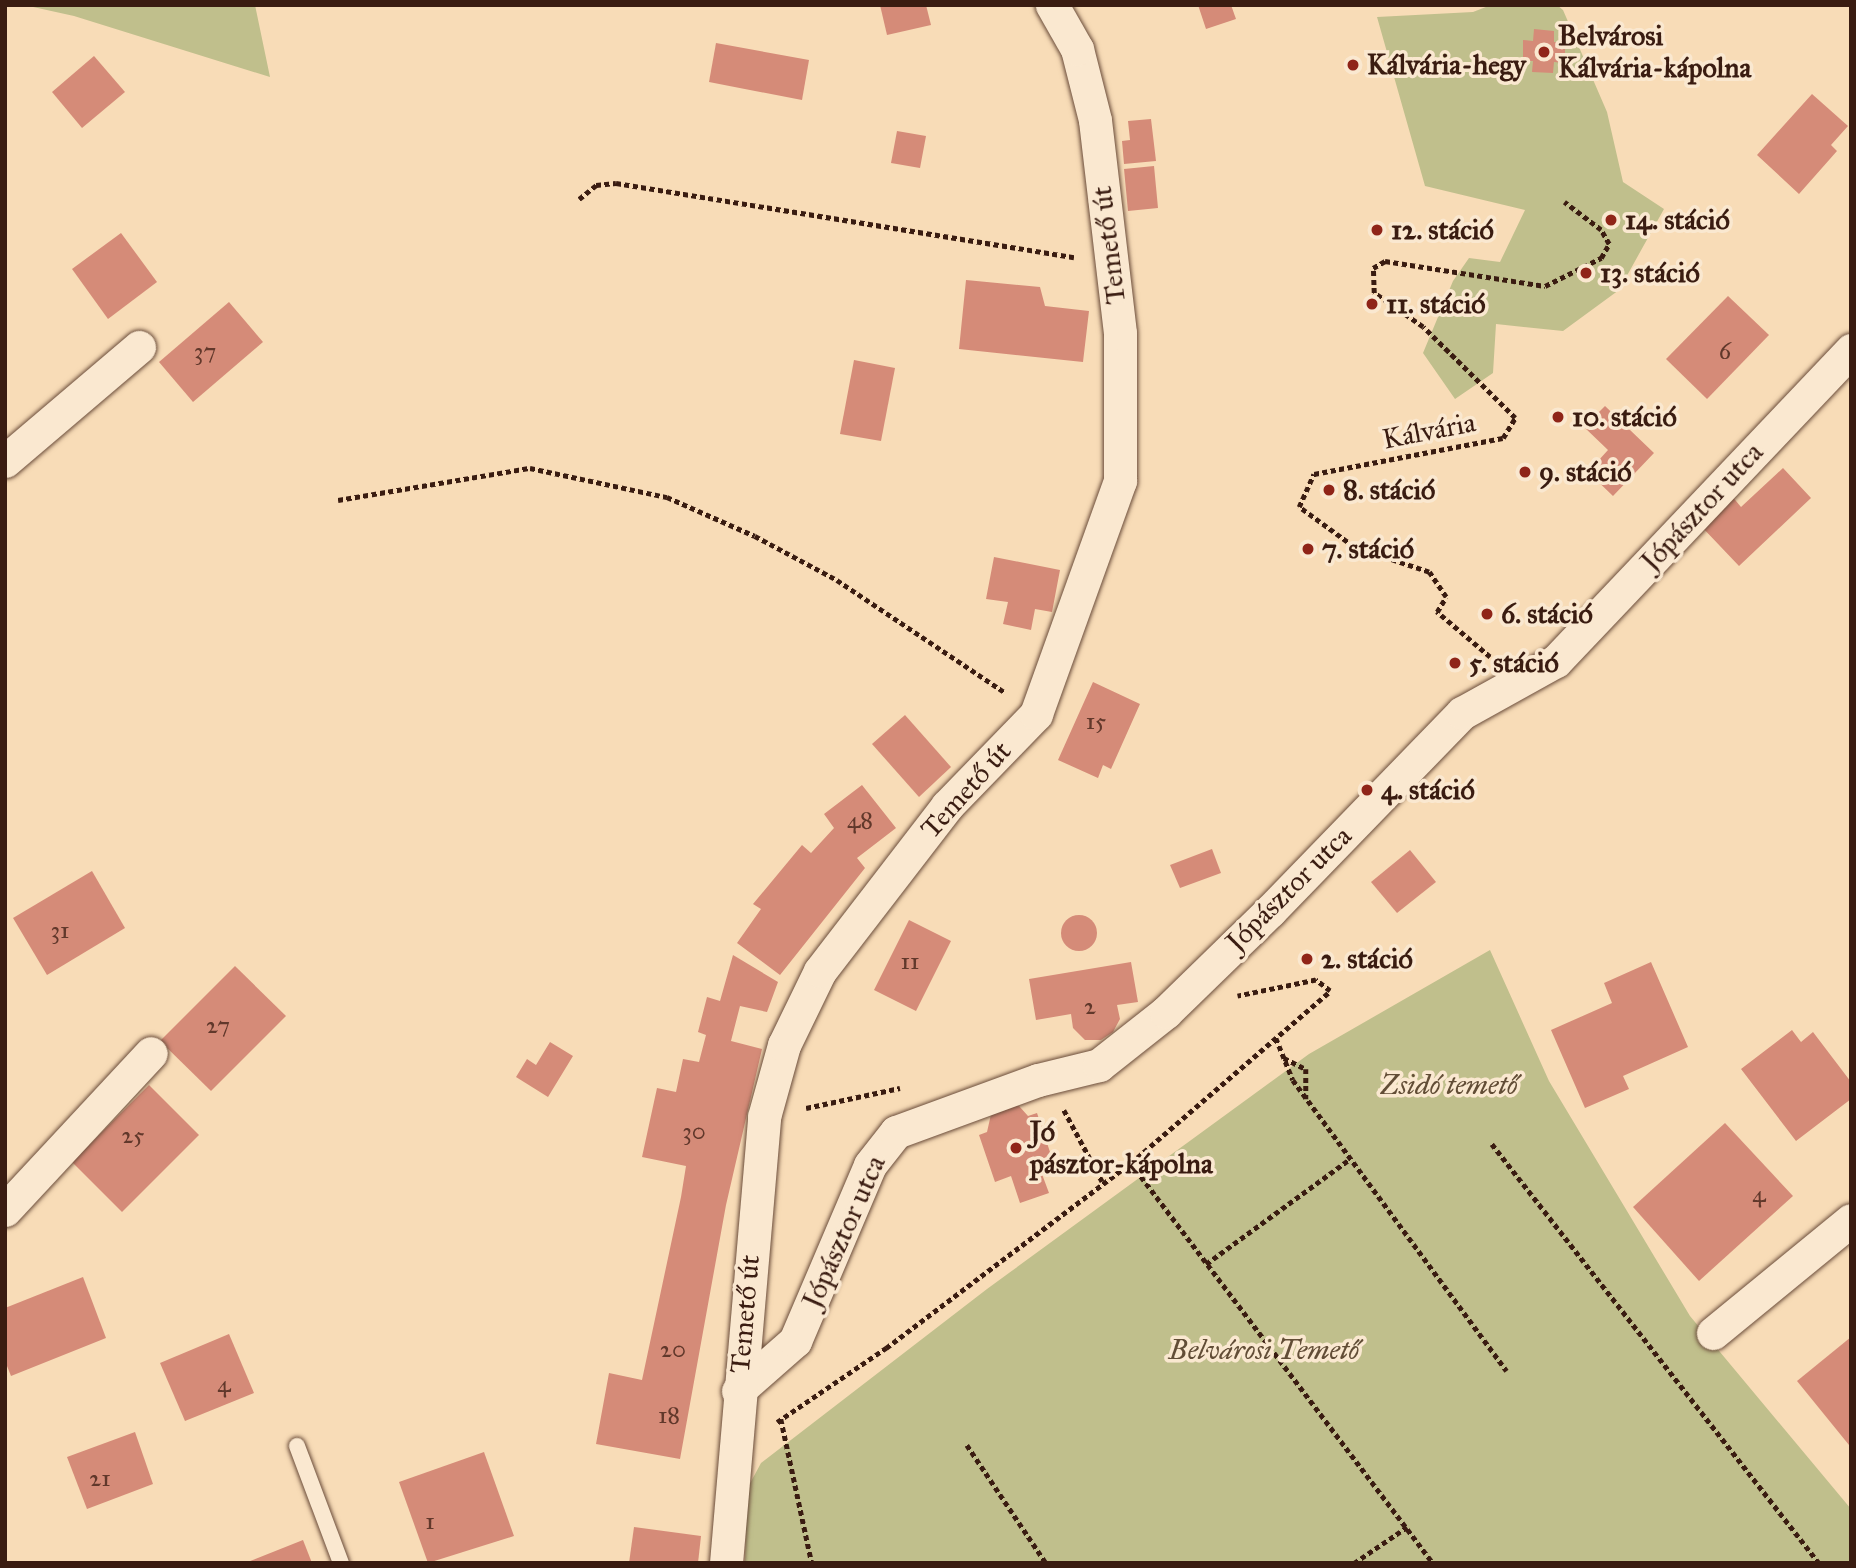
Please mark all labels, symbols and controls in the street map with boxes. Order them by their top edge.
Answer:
place label: Belvárosi Kálvária-kápolna [1558,19,1751,85]
marker: Belvárosi Kálvária-kápolna [1536,44,1552,60]
place label: Kálvária-hegy [1367,48,1526,82]
marker: Kálvária-hegy [1345,57,1361,73]
street label: Temető út [1085,184,1133,306]
place label: 14. stáció [1625,203,1730,237]
marker: 14. stáció [1603,212,1619,228]
place label: 12. stáció [1391,213,1494,247]
marker: 12. stáció [1369,222,1385,238]
place label: 13. stáció [1600,256,1700,290]
marker: 13. stáció [1578,265,1594,281]
place label: 11. stáció [1386,287,1486,321]
marker: 11. stáció [1364,296,1380,312]
house number: 37 [194,338,216,366]
house number: 6 [1719,338,1731,366]
place label: 10. stáció [1572,400,1677,434]
street label: Kálvária [1380,406,1478,456]
marker: 10. stáció [1550,409,1566,425]
street label: Jópásztor utca [1634,436,1770,578]
place label: 9. stáció [1539,455,1632,489]
marker: 9. stáció [1517,464,1533,480]
place label: 8. stáció [1343,473,1435,507]
marker: 8. stáció [1321,482,1337,498]
place label: 7. stáció [1322,532,1414,566]
marker: 7. stáció [1300,541,1316,557]
place label: 6. stáció [1501,597,1593,631]
marker: 6. stáció [1479,606,1495,622]
place label: 5. stáció [1469,646,1559,680]
marker: 5. stáció [1447,655,1463,671]
house number: 15 [1086,708,1106,736]
street label: Temető út [914,735,1018,845]
place label: 4. stáció [1381,773,1475,807]
marker: 4. stáció [1359,782,1375,798]
house number: 48 [847,807,873,835]
street label: Jópásztor utca [1219,819,1359,959]
house number: 31 [50,917,70,945]
place label: 2. stáció [1321,942,1413,976]
house number: 11 [901,948,919,976]
marker: 2. stáció [1299,951,1315,967]
house number: 2 [1084,993,1096,1021]
house number: 27 [206,1012,230,1040]
park label: Zsidó temető [1380,1068,1518,1102]
place label: Jó pásztor-kápolna [1030,1115,1213,1181]
house number: 30 [682,1118,706,1146]
house number: 25 [122,1122,144,1150]
marker: Jó pásztor-kápolna [1008,1140,1024,1156]
street label: Jópásztor utca [795,1151,893,1313]
house number: 4 [1752,1181,1766,1209]
street label: Temető út [723,1253,767,1375]
park label: Belvárosi Temető [1169,1333,1359,1367]
house number: 20 [660,1336,686,1364]
house number: 4 [217,1371,231,1399]
house number: 18 [658,1402,680,1430]
house number: 21 [89,1465,111,1493]
house number: 1 [425,1508,435,1536]

